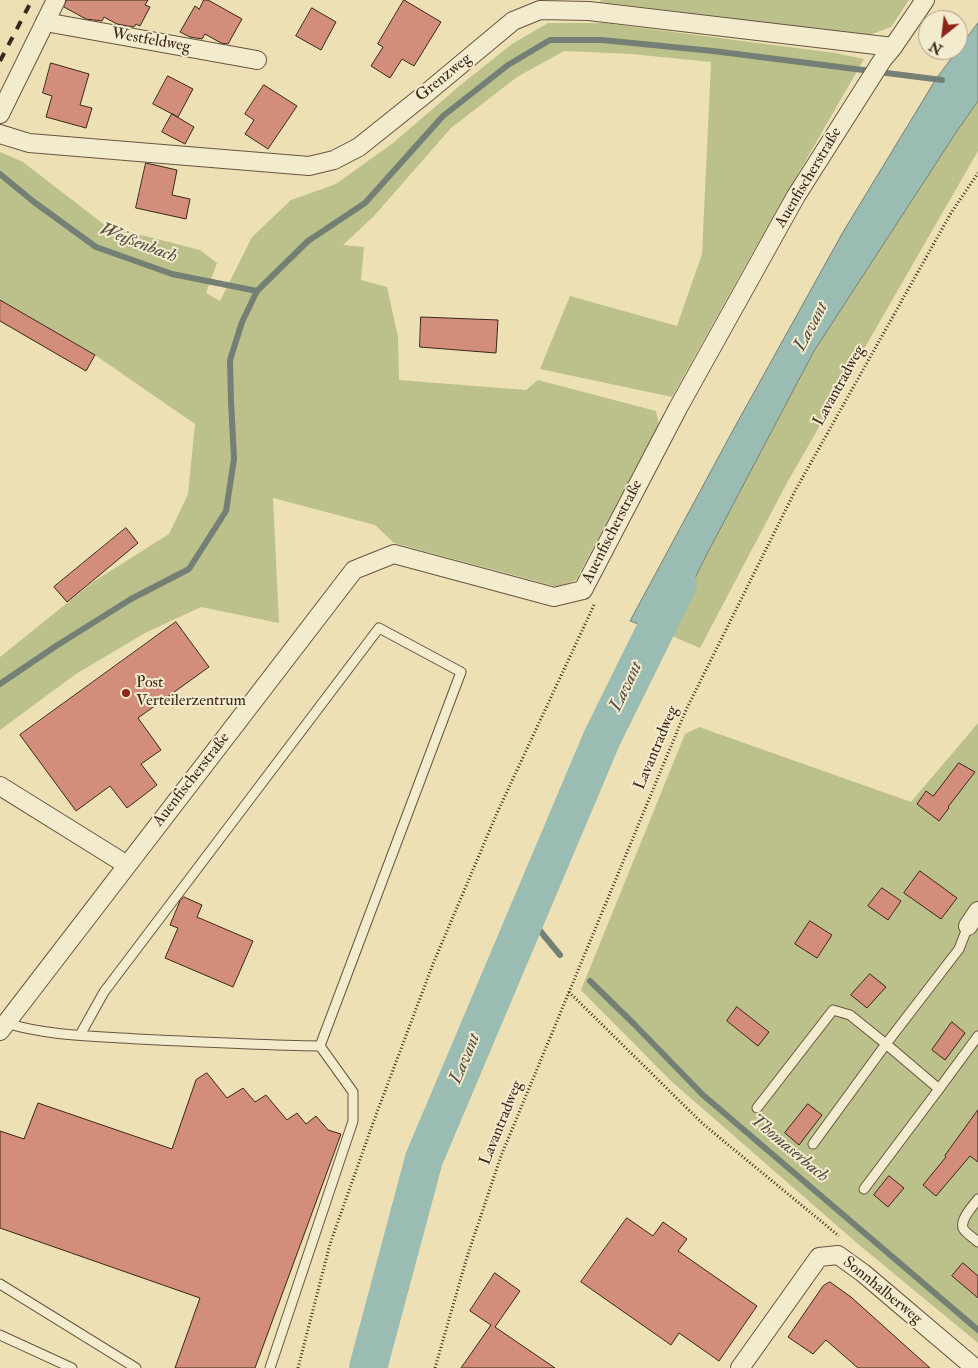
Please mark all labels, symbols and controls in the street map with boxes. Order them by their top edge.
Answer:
north arrow [918,10,968,60]
street label: Westfeldweg [110,25,192,57]
text: N [926,37,946,58]
street label: Grenzweg [412,50,476,106]
street label: Auenfischerstraße [772,124,846,232]
water label: Weißenbach [96,219,180,269]
water label: Lavant [790,299,834,355]
street label: Lavantradweg [810,342,870,430]
street label: Auenfischerstraße [579,477,647,587]
water label: Lavant [606,659,648,715]
place label: Post Verteilerzentrum [136,674,246,712]
marker: Post Verteilerzentrum [120,687,132,699]
street label: Lavantradweg [631,703,683,793]
street label: Auenfischerstraße [149,729,235,831]
water label: Lavant [446,1031,486,1087]
street label: Lavantradweg [476,1078,528,1168]
water label: Thomaserbach [746,1110,832,1188]
street label: Sonnhalberweg [838,1253,926,1329]

